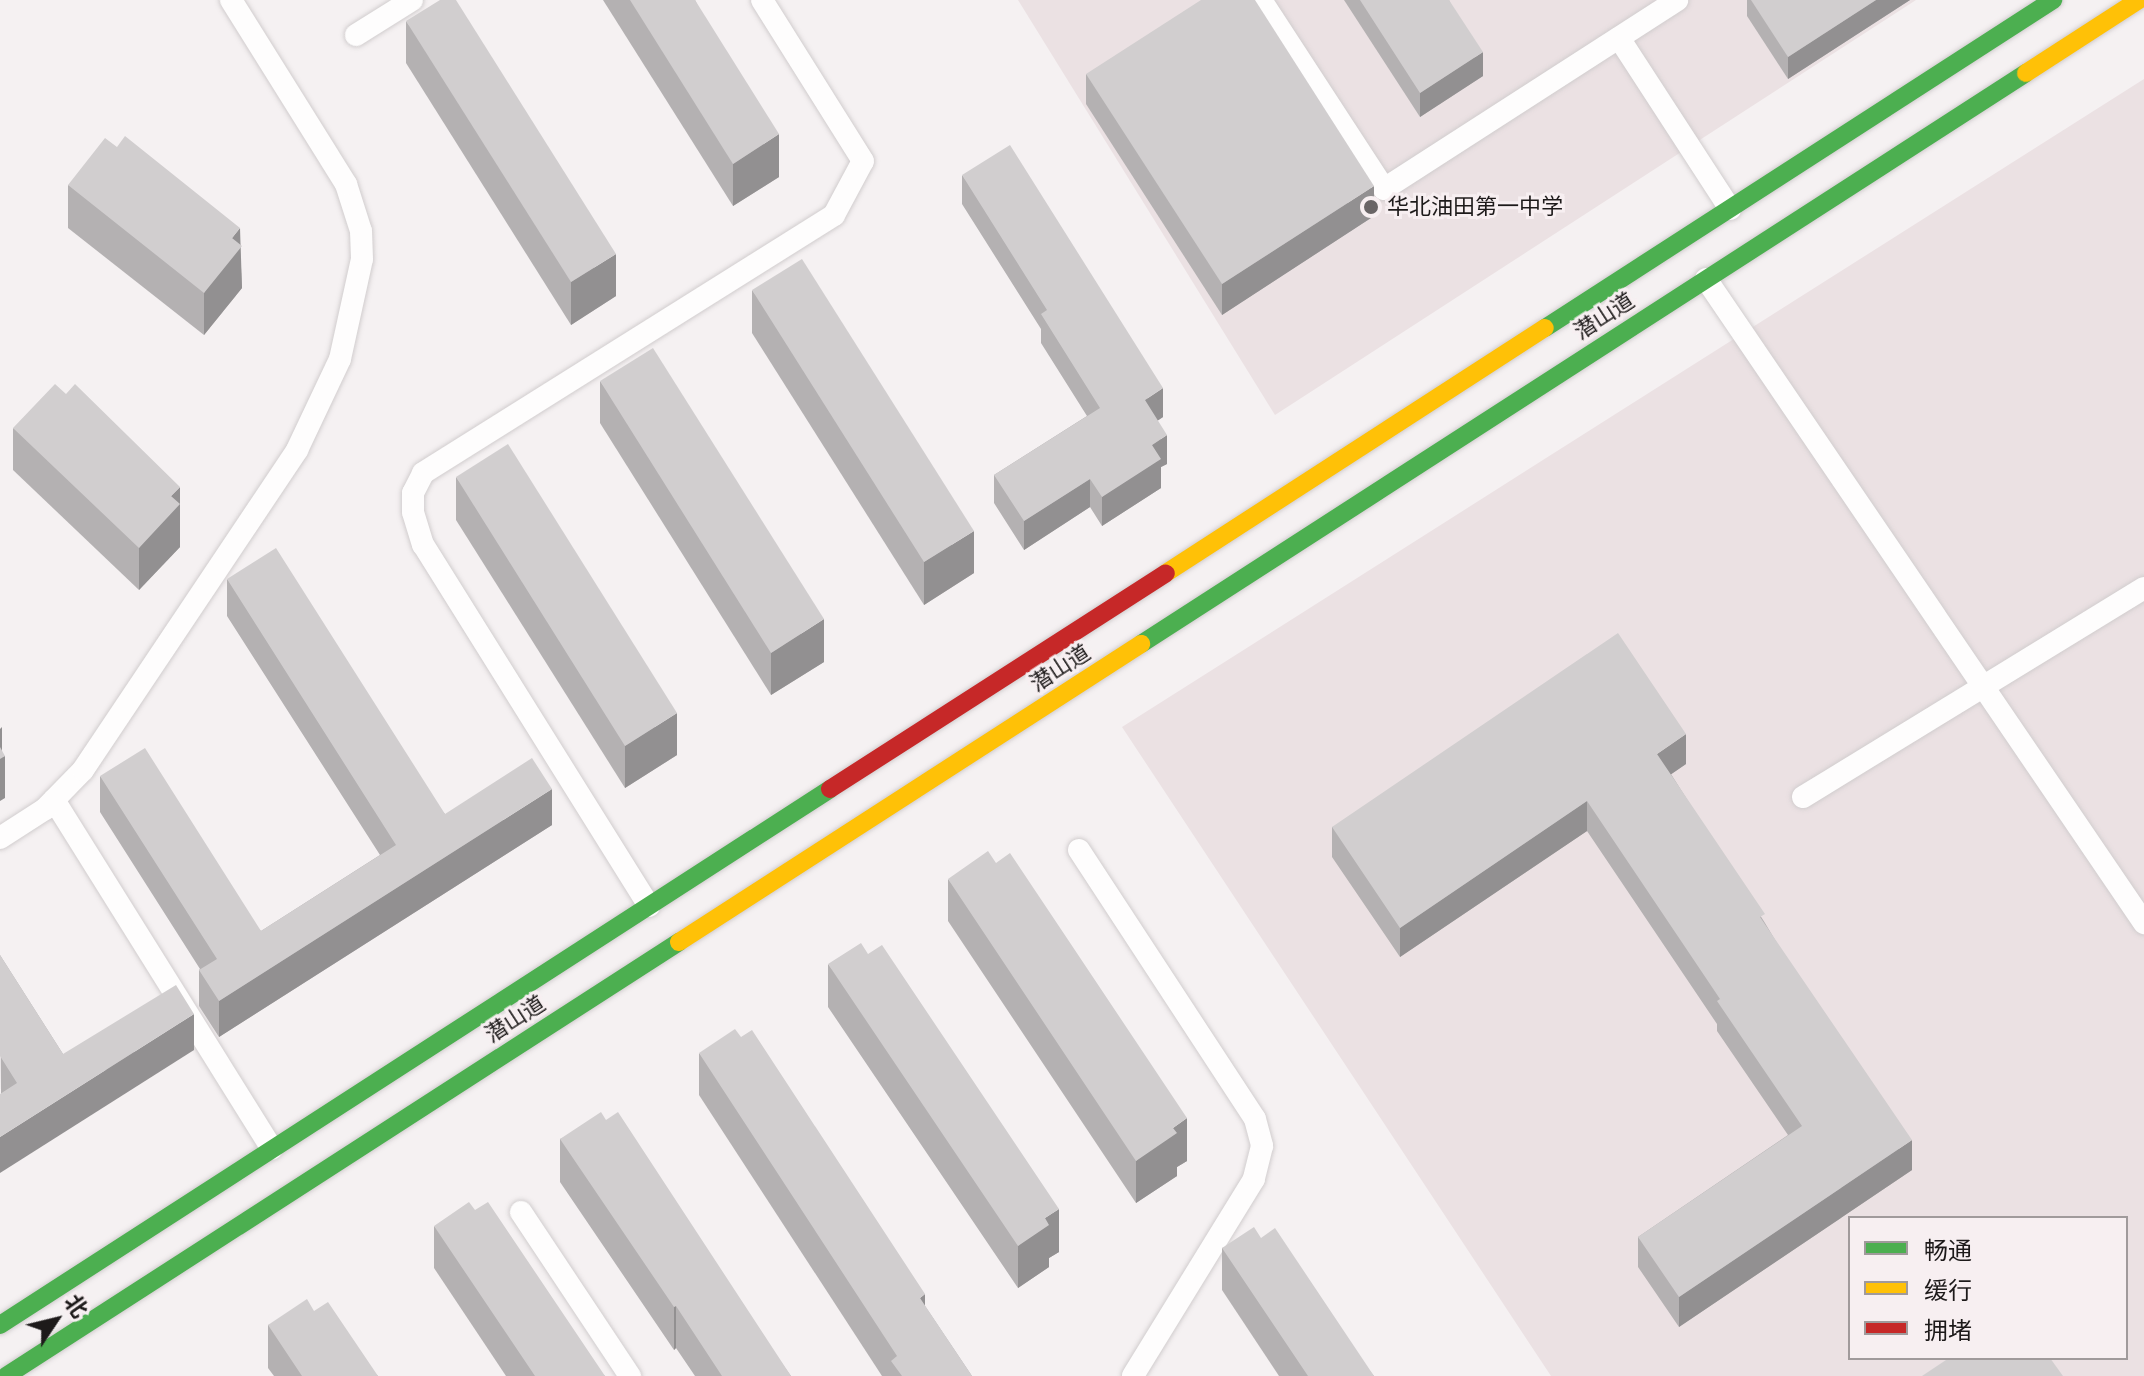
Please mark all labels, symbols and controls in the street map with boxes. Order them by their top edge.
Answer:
place label: 华北油田第一中学 [1387,194,1563,220]
marker: 华北油田第一中学 [1362,198,1380,216]
street label: 潜山道 [1569,287,1639,345]
street label: 潜山道 [1025,639,1095,697]
street label: 潜山道 [480,990,550,1048]
legend [1848,1216,2128,1360]
text: 畅通 [1924,1237,1972,1265]
text: 缓行 [1924,1277,1972,1305]
north arrow [16,1280,96,1360]
text: 北 [60,1290,93,1322]
text: 拥堵 [1924,1317,1972,1345]

